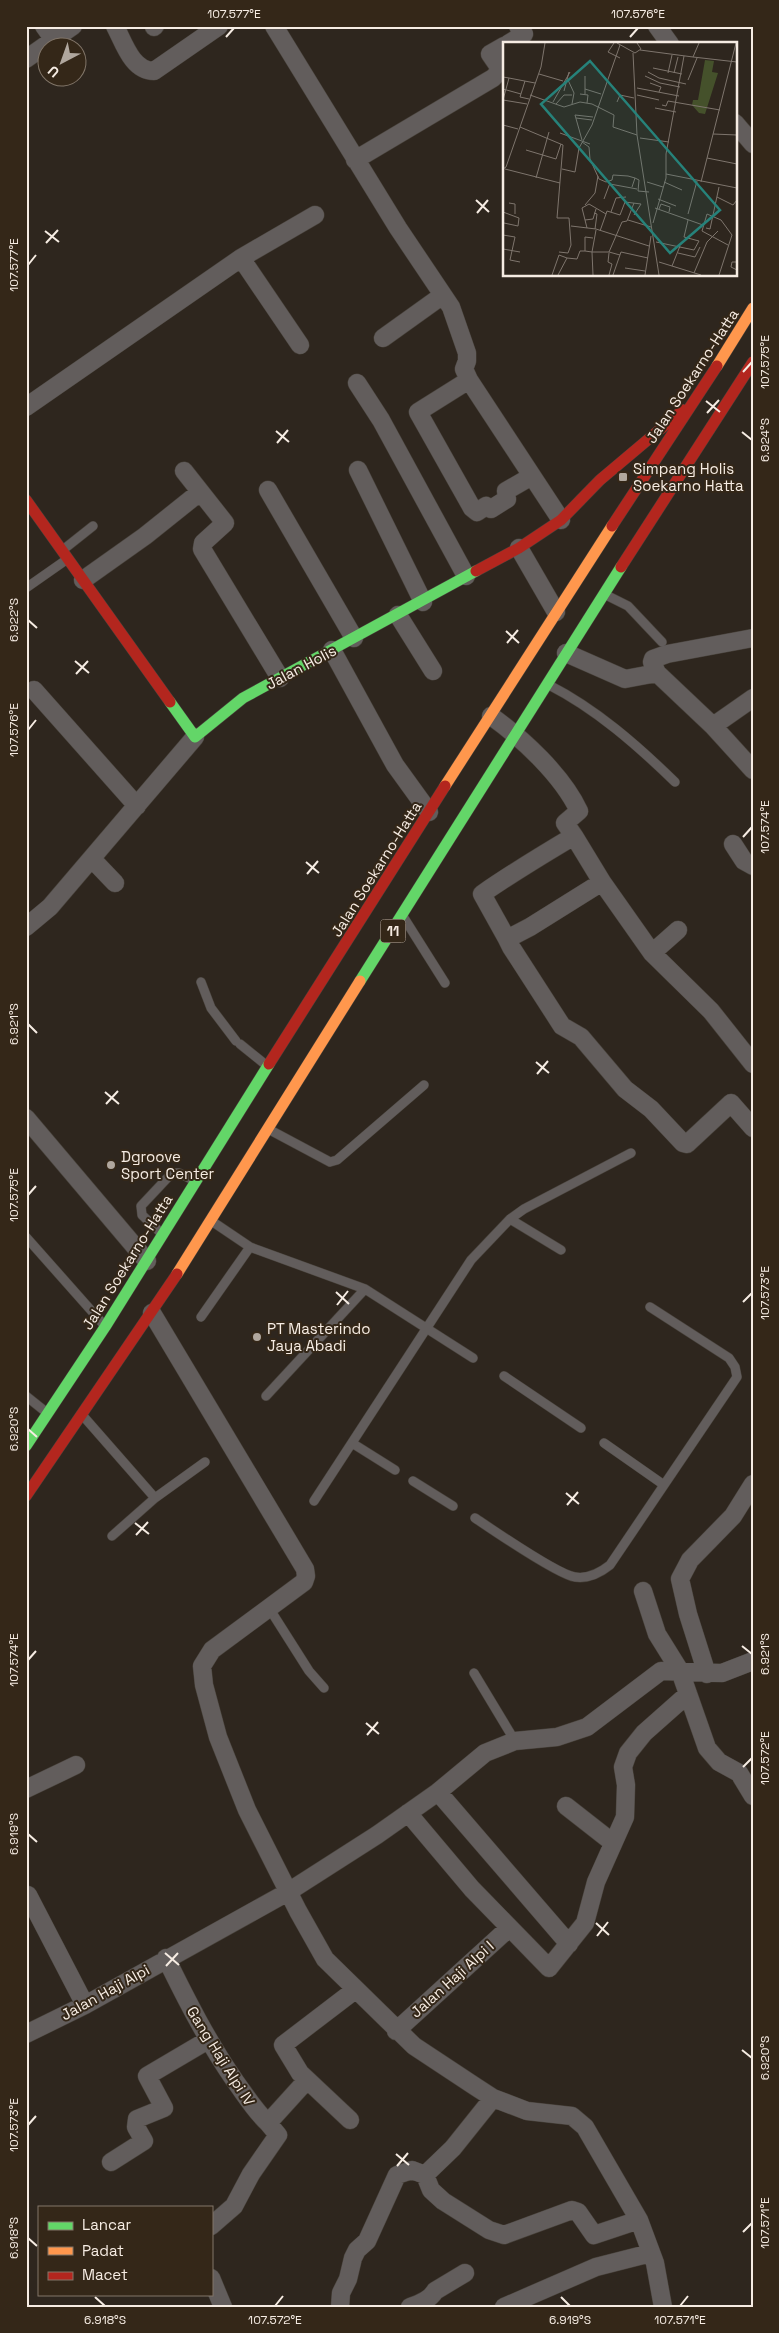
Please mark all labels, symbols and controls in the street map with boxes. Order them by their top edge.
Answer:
text: 107.577°E [207,6,261,22]
text: 107.576°E [611,6,665,22]
north arrow [38,38,88,88]
inset map [503,42,736,276]
text: U [44,62,63,82]
text: 107.577°E [6,238,22,292]
street label: Jalan Soekarno-Hatta [642,305,743,447]
text: 107.575°E [757,335,773,389]
text: 6.924°S [757,418,773,462]
place label: Simpang Holis Soekarno Hatta [633,459,744,495]
marker: Simpang Holis Soekarno Hatta [617,471,629,483]
text: 6.922°S [6,598,22,642]
street label: Jalan Holis [263,641,339,693]
text: 107.576°E [6,703,22,757]
street label: Jalan Soekarno-Hatta [327,797,426,940]
text: 107.574°E [757,800,773,854]
road number: 11 [380,919,406,942]
text: 6.921°S [6,1003,22,1045]
place label: Dgroove Sport Center [121,1147,215,1183]
marker: Dgroove Sport Center [105,1159,117,1171]
text: 107.575°E [6,1168,22,1222]
street label: Jalan Soekarno-Hatta [78,1190,177,1333]
text: 107.573°E [757,1266,773,1320]
place label: PT Masterindo Jaya Abadi [267,1319,371,1355]
marker: PT Masterindo Jaya Abadi [251,1331,263,1343]
text: 6.920°S [6,1407,22,1451]
text: 107.574°E [6,1633,22,1687]
text: 6.921°S [757,1633,773,1675]
text: 107.572°E [757,1731,773,1785]
text: 6.919°S [6,1813,22,1855]
street label: Jalan Haji Alpi I [406,1936,498,2022]
street label: Jalan Haji Alpi [57,1960,153,2024]
street label: Gang Haji Alpi IV [183,2003,259,2109]
text: 6.920°S [757,2036,773,2080]
text: 107.573°E [6,2098,22,2152]
text: 107.571°E [757,2197,773,2249]
legend [38,2206,212,2296]
text: Lancar [82,2215,132,2234]
text: 6.918°S [6,2217,22,2259]
text: Padat [82,2241,124,2260]
text: Macet [82,2265,128,2284]
text: 6.918°S [84,2312,126,2328]
text: 107.572°E [248,2312,302,2328]
text: 6.919°S [549,2312,591,2328]
text: 107.571°E [654,2312,706,2328]

